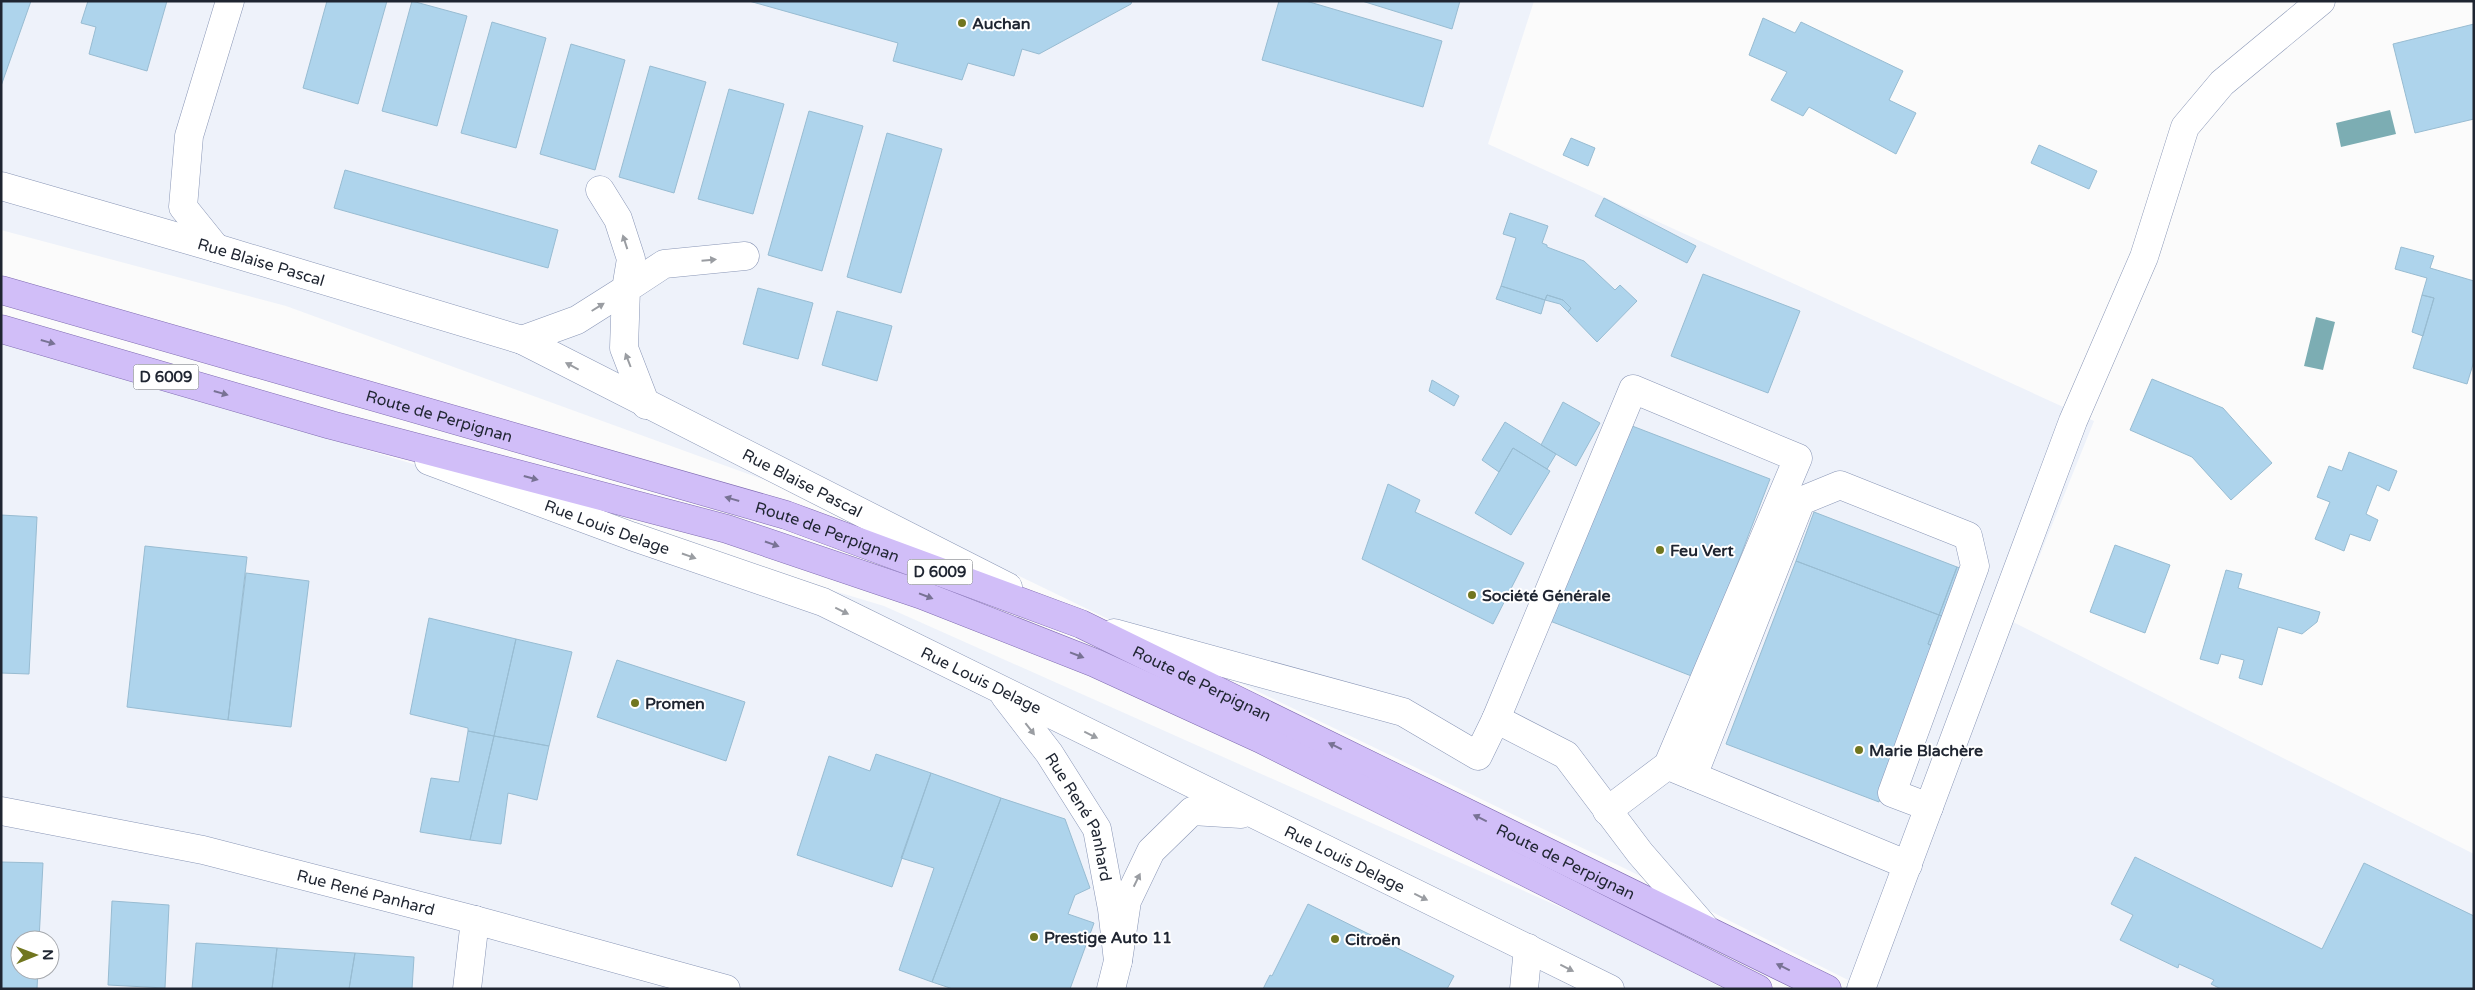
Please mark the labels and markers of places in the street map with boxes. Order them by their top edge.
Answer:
place label: Auchan [972,14,1030,34]
marker: Auchan [956,17,968,29]
place label: Feu Vert [1670,541,1734,561]
marker: Feu Vert [1654,544,1666,556]
place label: Société Générale [1482,586,1611,606]
marker: Société Générale [1466,589,1478,601]
place label: Promen [645,694,705,714]
marker: Promen [629,697,641,709]
place label: Marie Blachère [1869,741,1983,761]
marker: Marie Blachère [1853,744,1865,756]
place label: Prestige Auto 11 [1044,928,1172,948]
place label: Citroën [1345,930,1401,950]
marker: Prestige Auto 11 [1028,931,1040,943]
marker: Citroën [1329,933,1341,945]

